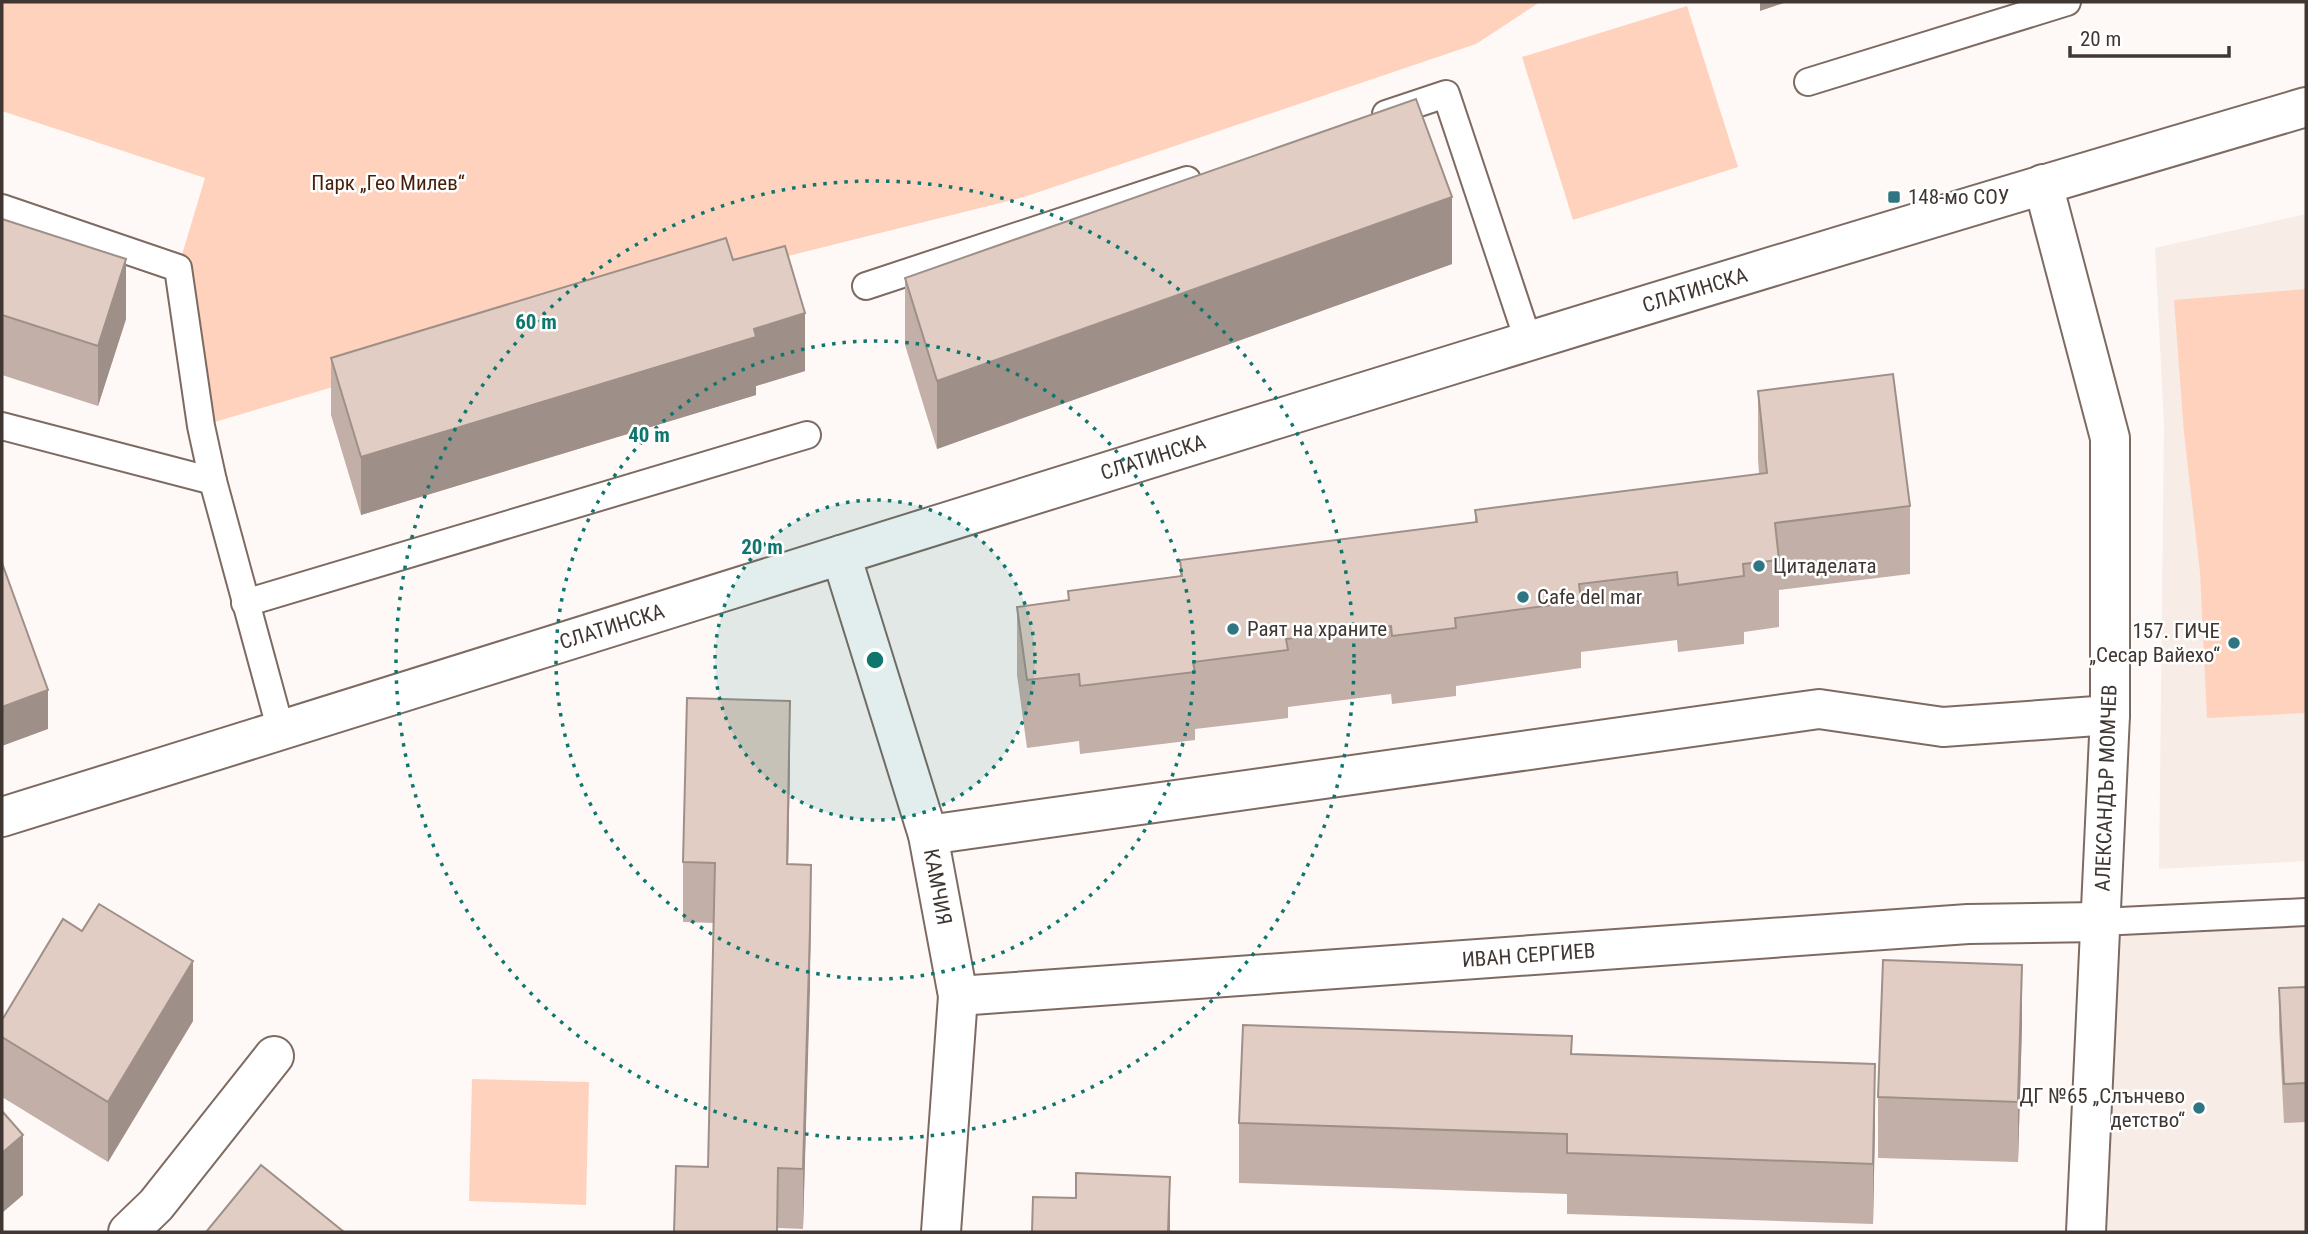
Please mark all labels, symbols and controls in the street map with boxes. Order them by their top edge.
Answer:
scale bar [2070,14,2229,58]
text: 20 m [2080,27,2121,51]
park label: Парк „Гео Милев“ [311,171,465,195]
place label: 148-мо СОУ [1908,185,2009,209]
marker: 148-мо СОУ [1886,189,1902,205]
street label: СЛАТИНСКА [1639,263,1750,317]
text: 60 m [515,310,557,334]
text: 40 m [628,423,670,447]
street label: СЛАТИНСКА [1098,430,1209,485]
text: 20 m [741,535,783,559]
place label: Цитаделата [1773,554,1877,578]
marker: Цитаделата [1751,558,1767,574]
place label: Cafe del mar [1537,585,1642,609]
marker: Cafe del mar [1515,589,1531,605]
street label: СЛАТИНСКА [557,599,667,654]
place label: Раят на храните [1247,617,1387,641]
place label: 157. ГИЧЕ „Сесар Вайехо“ [2089,619,2220,667]
marker: Раят на храните [1225,621,1241,637]
marker: 157. ГИЧЕ „Сесар Вайехо“ [2226,635,2242,651]
centre of rings [863,648,887,672]
street label: АЛЕКСАНДЪР МОМЧЕВ [2090,684,2122,892]
street label: КАМЧИЯ [919,847,957,927]
street label: ИВАН СЕРГИЕВ [1461,939,1596,972]
place label: ДГ №65 „Слънчево детство“ [2019,1084,2185,1132]
marker: ДГ №65 „Слънчево детство“ [2191,1100,2207,1116]

